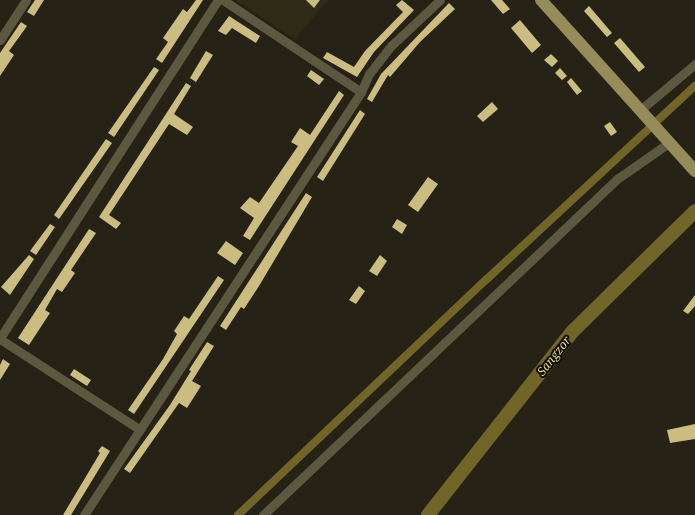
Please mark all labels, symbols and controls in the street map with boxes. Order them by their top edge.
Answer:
water label: Sangzor [534,333,574,379]

